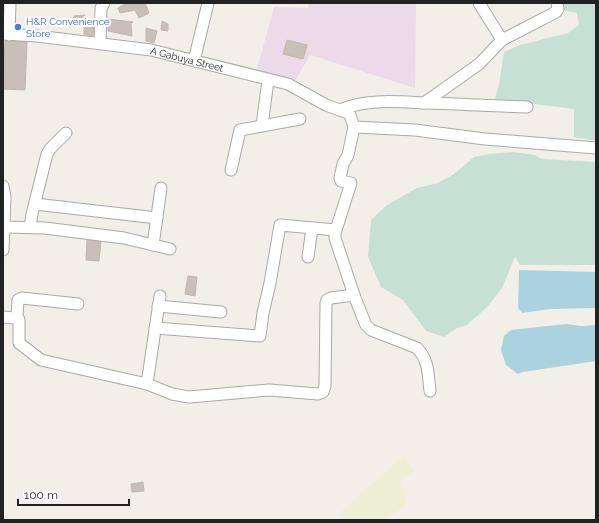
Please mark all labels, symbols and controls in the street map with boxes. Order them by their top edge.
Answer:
place label: H&R Convenience Store [26,16,110,39]
marker: H&R Convenience Store [13,22,23,32]
street label: A Gabuya Street [149,45,225,74]
scale bar [18,481,129,507]
text: 100 m [24,488,58,502]

